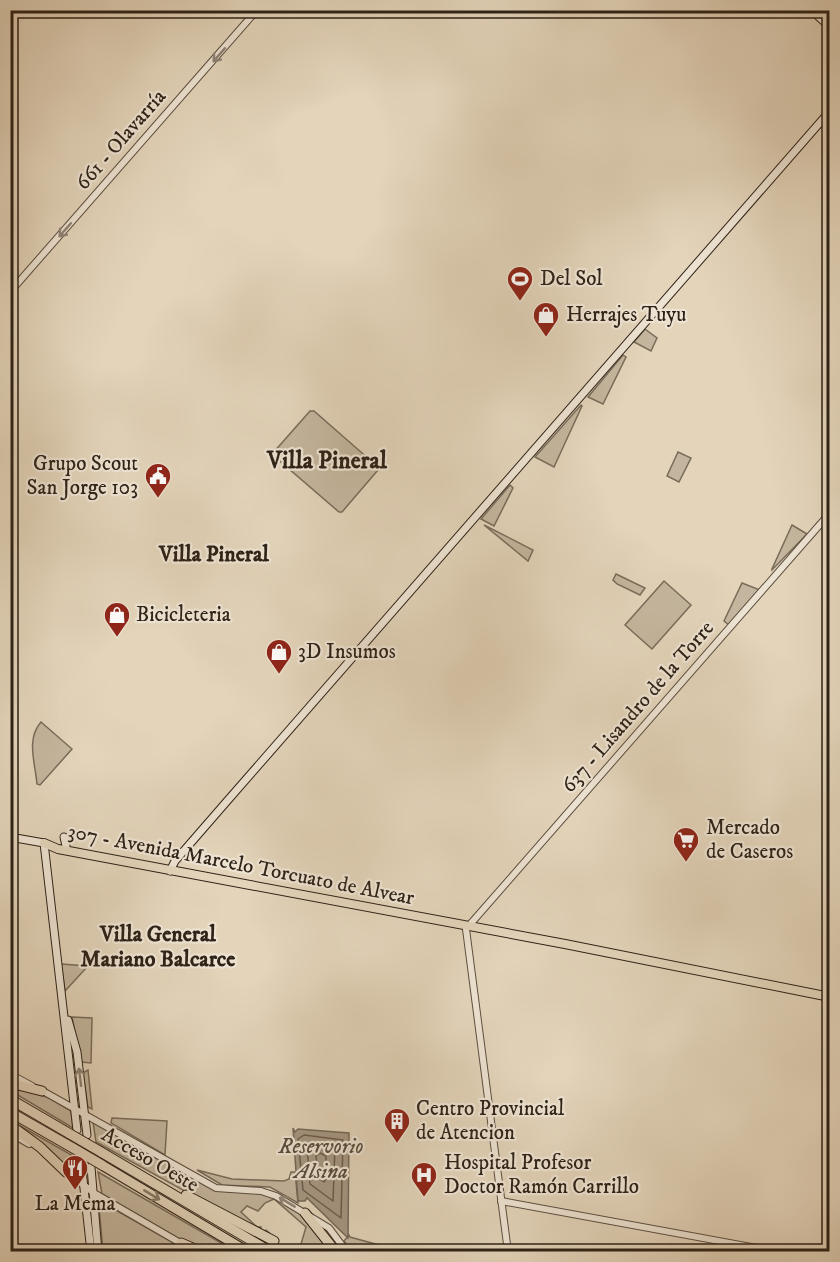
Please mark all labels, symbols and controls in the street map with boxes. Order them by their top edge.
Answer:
one-way arrow [212,47,226,62]
street label: 661 - Olavarría [70,84,172,196]
one-way arrow [58,222,72,237]
sports icon: Del Sol [505,264,535,302]
place label: Del Sol [540,266,603,292]
shop icon: Herrajes Tuyu [531,300,561,338]
place label: Herrajes Tuyu [566,302,686,328]
district label: Villa Pineral [266,446,388,476]
place label: Grupo Scout San Jorge 103 [26,451,138,501]
public building icon: Grupo Scout San Jorge 103 [143,461,173,499]
district label: Villa Pineral [158,541,269,568]
shop icon: Bicicleteria [102,600,132,638]
place label: Bicicleteria [136,602,231,628]
street label: 637 - Lisandro de la Torre [556,615,720,798]
shop icon: 3D Insumos [264,637,294,675]
place label: 3D Insumos [298,639,396,665]
place label: Mercado de Caseros [706,815,793,865]
street label: 307 - Avenida Marcelo Torcuato de Alvear [66,819,417,911]
supermarket icon: Mercado de Caseros [671,825,701,863]
district label: Villa General Mariano Balcarce [81,921,235,973]
one-way arrow [75,1068,86,1088]
place label: Centro Provincial de Atencion [416,1096,565,1146]
building icon: Centro Provincial de Atencion [382,1106,412,1144]
street label: Acceso Oeste [97,1122,203,1198]
water label: Reservorio Alsina [277,1133,364,1185]
place label: Hospital Profesor Doctor Ramón Carrillo [444,1150,639,1200]
restaurant icon: La Mema [60,1153,90,1191]
hospital icon: Hospital Profesor Doctor Ramón Carrillo [409,1160,439,1198]
one-way arrow [143,1189,160,1201]
place label: La Mema [35,1191,116,1217]
one-way arrow [279,1196,296,1208]

